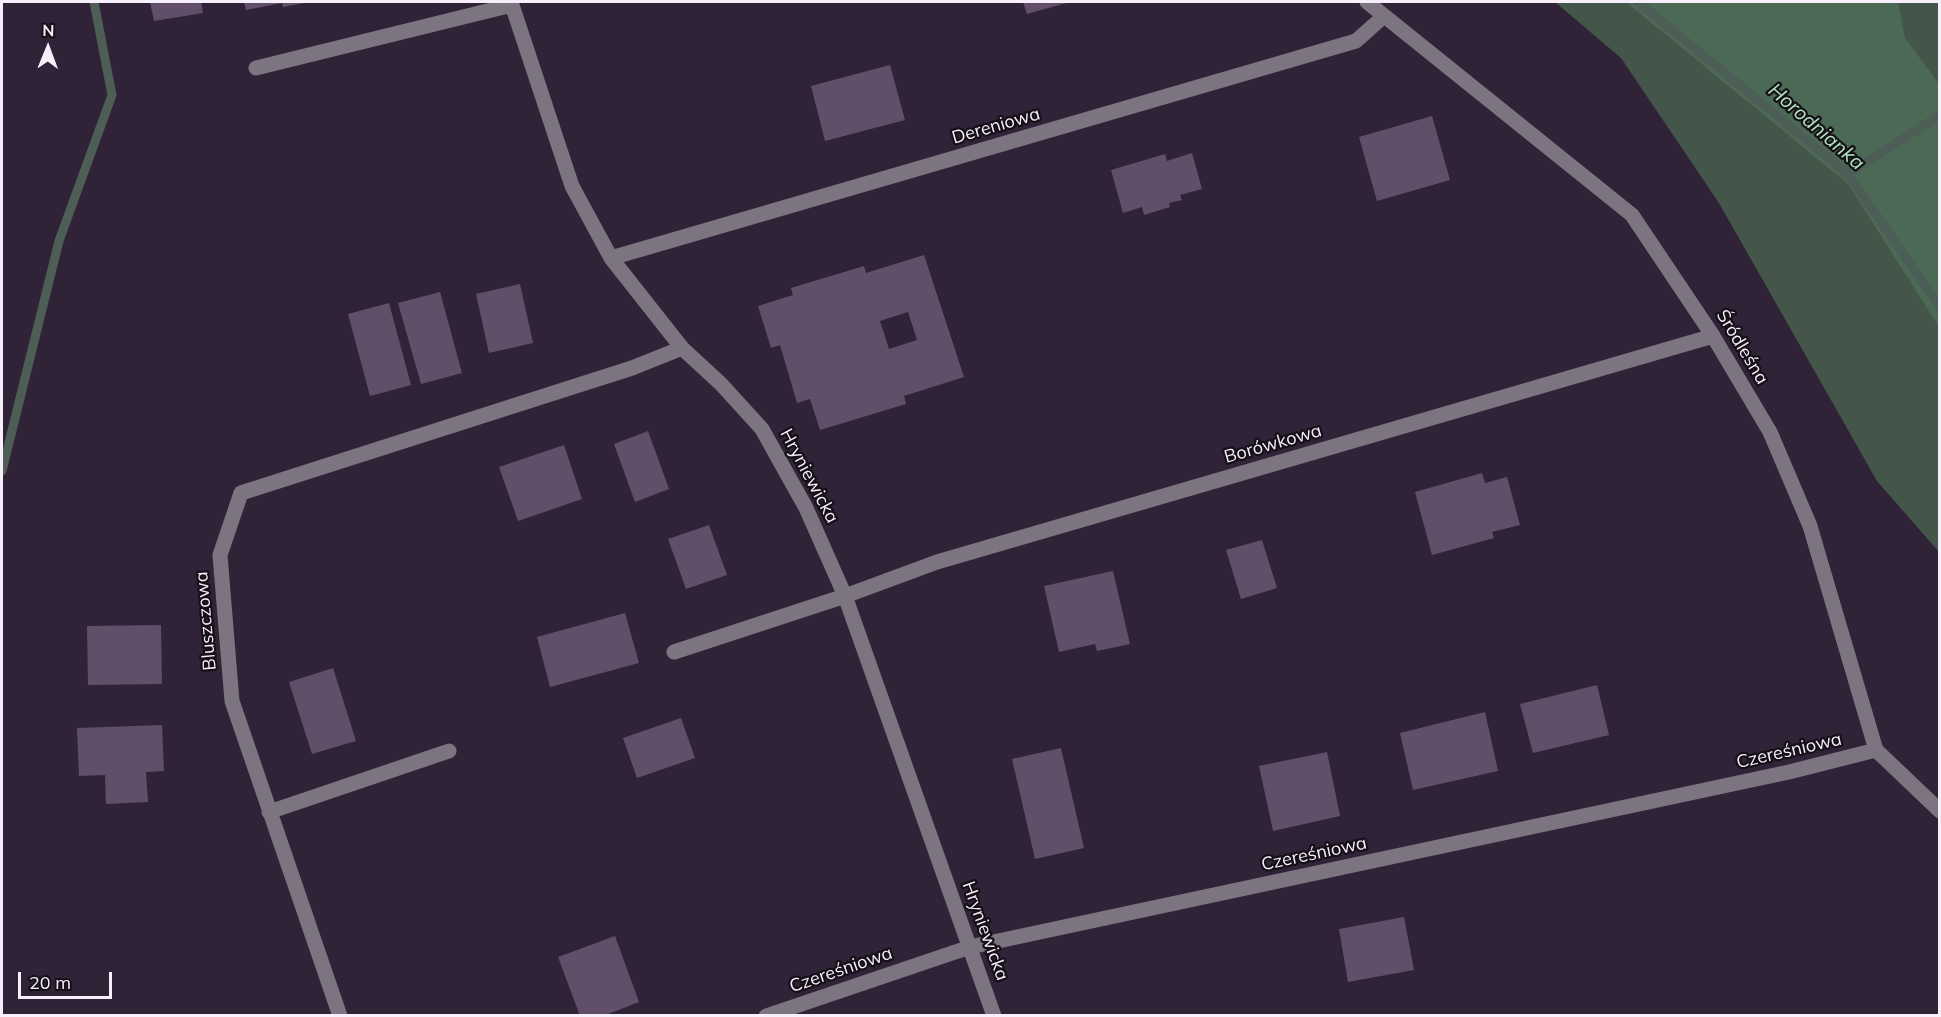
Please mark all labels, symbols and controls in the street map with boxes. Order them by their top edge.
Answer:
north arrow [18,18,78,78]
text: N [42,20,55,40]
water label: Horodnianka [1763,79,1869,175]
street label: Dereniowa [949,103,1043,149]
street label: Śródleśna [1711,306,1773,388]
street label: Borówkowa [1222,420,1324,468]
street label: Hryniewicka [775,425,843,527]
street label: Bluszczowa [191,571,221,671]
street label: Czereśniowa [1734,728,1844,774]
street label: Czereśniowa [1259,832,1369,876]
street label: Hryniewicka [957,879,1013,983]
street label: Czereśniowa [787,942,895,998]
scale bar [21,960,116,998]
text: 20 m [29,971,71,994]

